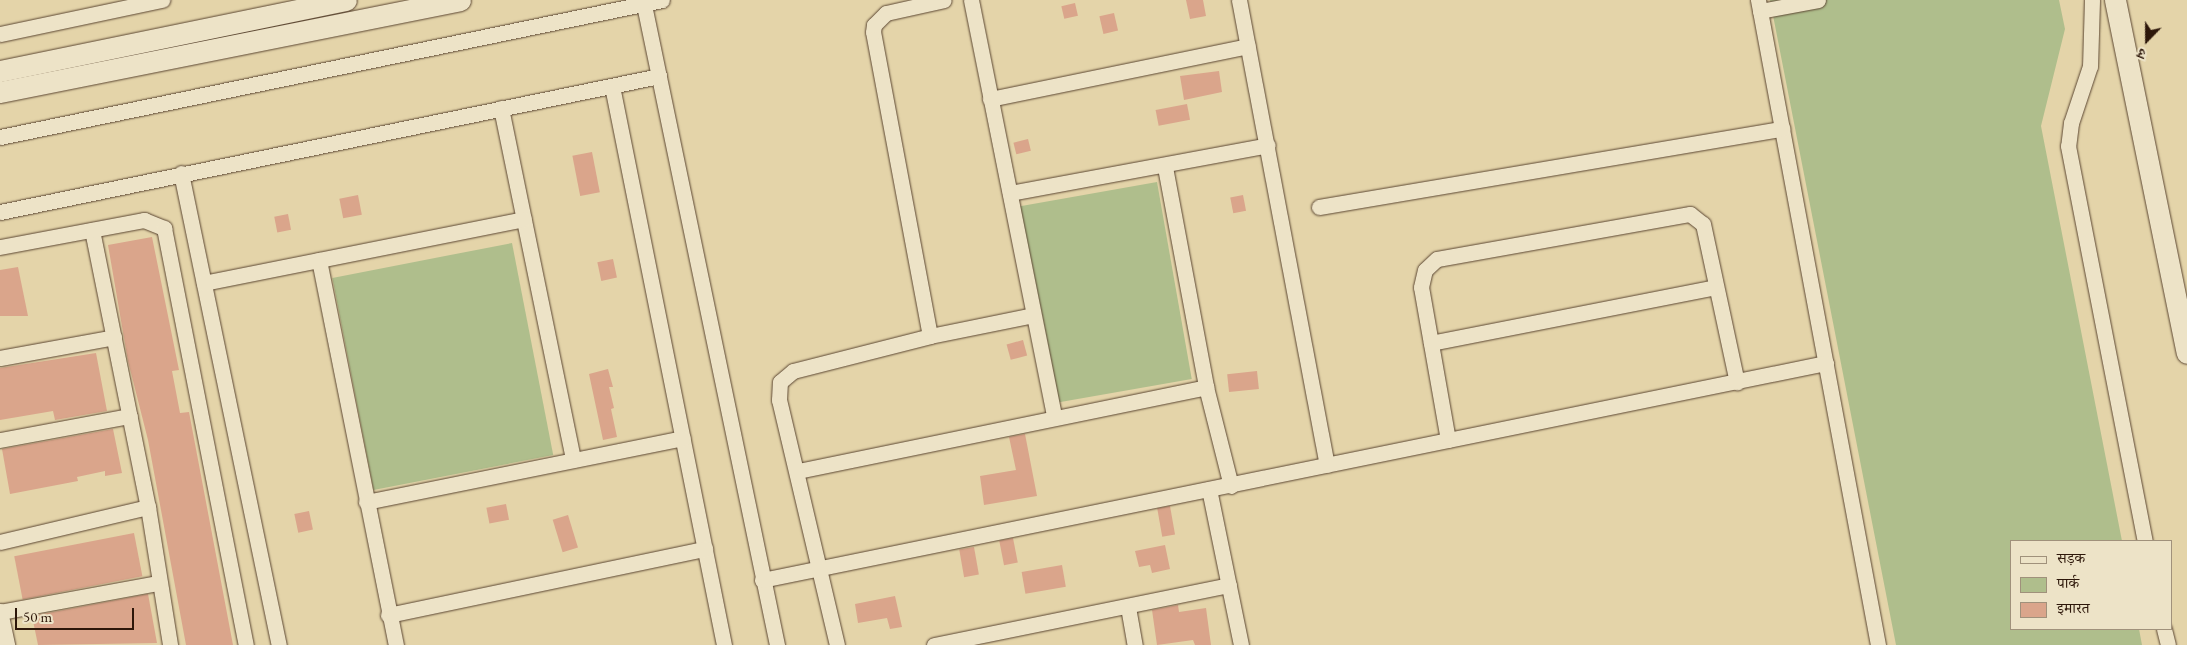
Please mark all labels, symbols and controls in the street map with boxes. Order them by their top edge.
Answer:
north arrow [2122,15,2172,65]
text: उ [2135,44,2148,64]
legend [2010,540,2172,630]
text: सड़क [2057,548,2085,567]
text: पार्क [2057,573,2079,592]
scale bar [18,598,136,630]
text: इमारत [2057,598,2090,617]
text: 50 m [23,607,52,626]

